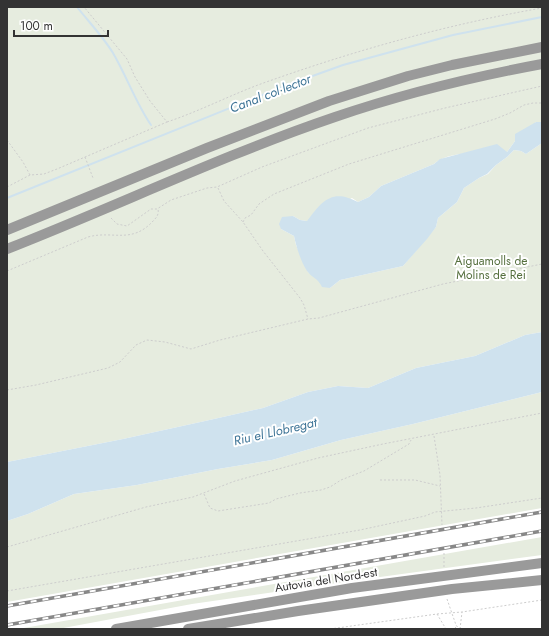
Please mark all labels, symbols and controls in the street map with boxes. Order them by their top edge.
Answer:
scale bar [14,12,108,38]
text: 100 m [20,17,53,35]
water label: Canal col·lector [227,69,314,118]
park label: Aiguamolls de Molins de Rei [455,252,527,284]
water label: Riu el Llobregat [232,412,320,450]
street label: Autovia del Nord-est [273,563,379,597]

